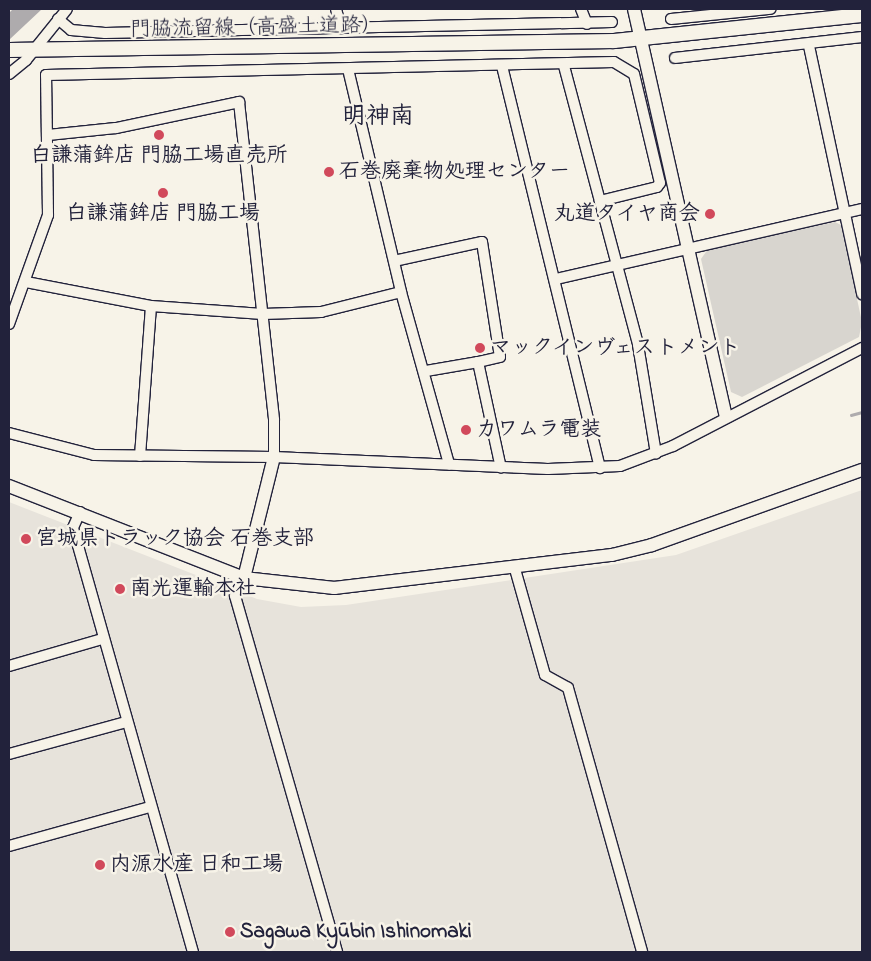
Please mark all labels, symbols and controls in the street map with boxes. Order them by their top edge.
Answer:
street label: 門脇流留線（高盛土道路） [130,13,382,43]
district label: 明神南 [342,104,414,132]
marker: 白謙蒲鉾店 門脇工場直売所 [153,129,165,141]
place label: 白謙蒲鉾店 門脇工場直売所 [30,143,288,169]
place label: 石巻廃棄物処理センター [339,159,570,185]
marker: 石巻廃棄物処理センター [323,166,335,178]
marker: 白謙蒲鉾店 門脇工場 [157,187,169,199]
place label: 白謙蒲鉾店 門脇工場 [66,201,260,227]
place label: 丸道タイヤ商会 [553,201,700,227]
marker: 丸道タイヤ商会 [704,208,716,220]
place label: マックインヴェストメント [490,335,742,361]
marker: マックインヴェストメント [474,342,486,354]
place label: カワムラ電装 [476,417,602,443]
marker: カワムラ電装 [460,424,472,436]
place label: 宮城県トラック協会 石巻支部 [36,526,314,552]
marker: 宮城県トラック協会 石巻支部 [20,533,32,545]
place label: 南光運輸本社 [130,576,256,602]
marker: 南光運輸本社 [114,583,126,595]
place label: 内源水産 日和工場 [110,852,283,878]
marker: 内源水産 日和工場 [94,859,106,871]
place label: Sagawa Kyūbin Ishinomaki [240,919,472,945]
marker: Sagawa Kyūbin Ishinomaki [224,926,236,938]

